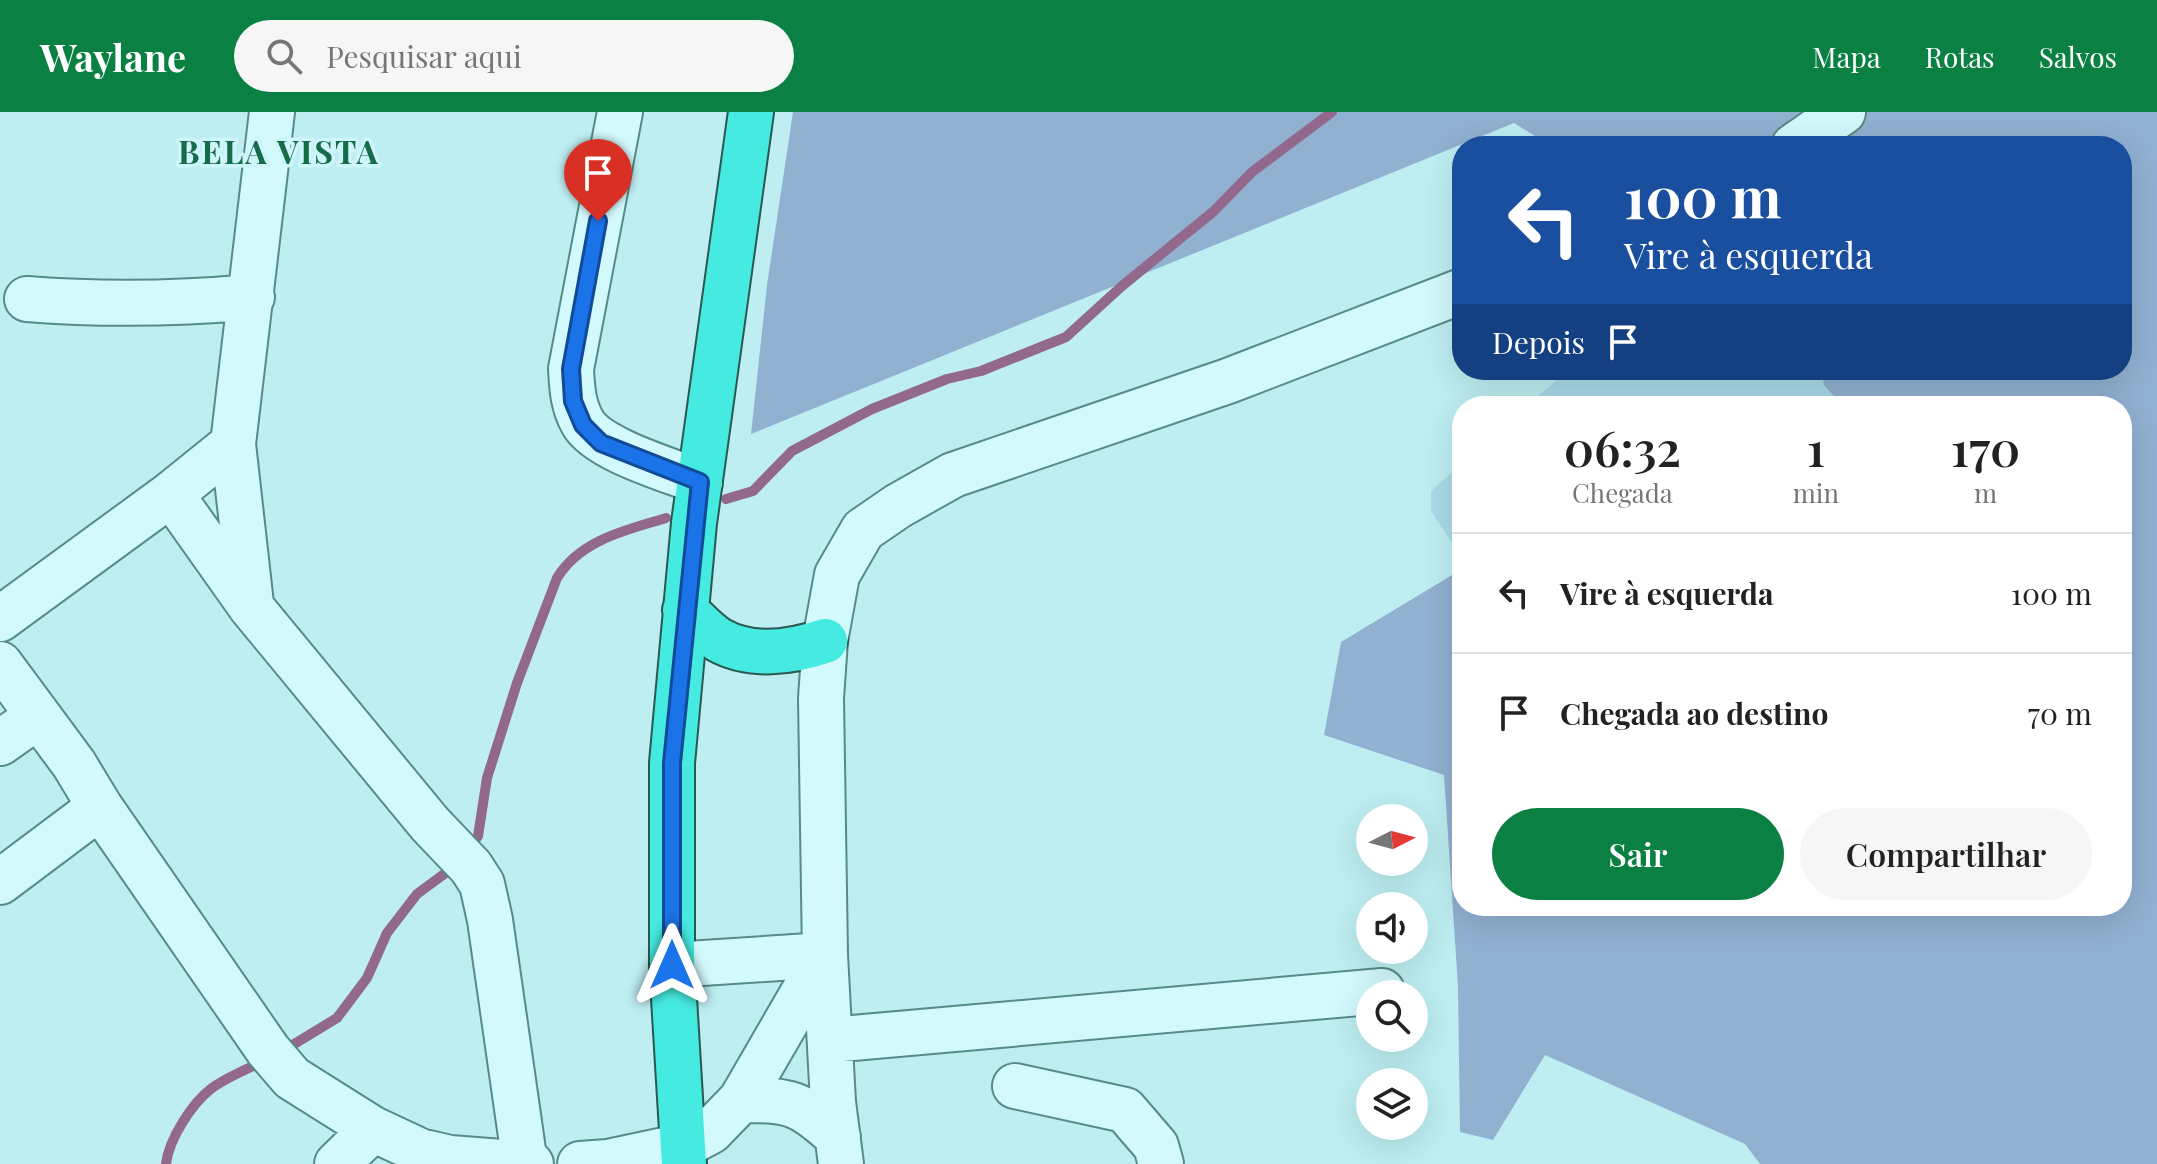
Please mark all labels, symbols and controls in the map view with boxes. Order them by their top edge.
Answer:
search box [234,20,794,92]
text: Waylane [40,31,186,82]
icon: search [262,34,306,78]
text: Pesquisar aqui [326,36,522,76]
text: Mapa [1812,38,1881,75]
text: Rotas [1925,38,1995,75]
text: Salvos [2039,38,2117,75]
district label: BELA VISTA [178,129,380,172]
pin [564,139,632,221]
icon: arrive [576,151,620,195]
text: 100 m [1624,158,1781,233]
icon: left [1492,168,1596,272]
text: Vire à esquerda [1624,230,1873,278]
icon: arrive [1601,320,1645,364]
text: Depois [1492,322,1585,362]
text: 06:32 [1564,415,1681,479]
text: 1 [1807,415,1825,479]
text: 170 [1951,415,2020,479]
text: Chegada [1572,475,1673,510]
text: min [1793,475,1839,510]
text: m [1974,475,1997,510]
icon: left [1492,571,1536,615]
text: Vire à esquerda [1560,573,1773,613]
text: 100 m [2011,573,2092,613]
icon: arrive [1492,691,1536,735]
text: Chegada ao destino [1560,693,1828,733]
text: 70 m [2028,693,2092,733]
north arrow [1356,804,1428,876]
map controls [1356,804,1428,1140]
button: Sair [1492,808,1784,900]
button: Compartilhar [1800,808,2092,900]
button: sound [1356,892,1428,964]
position arrow [630,923,714,1007]
button: search [1356,980,1428,1052]
button: layers [1356,1068,1428,1140]

